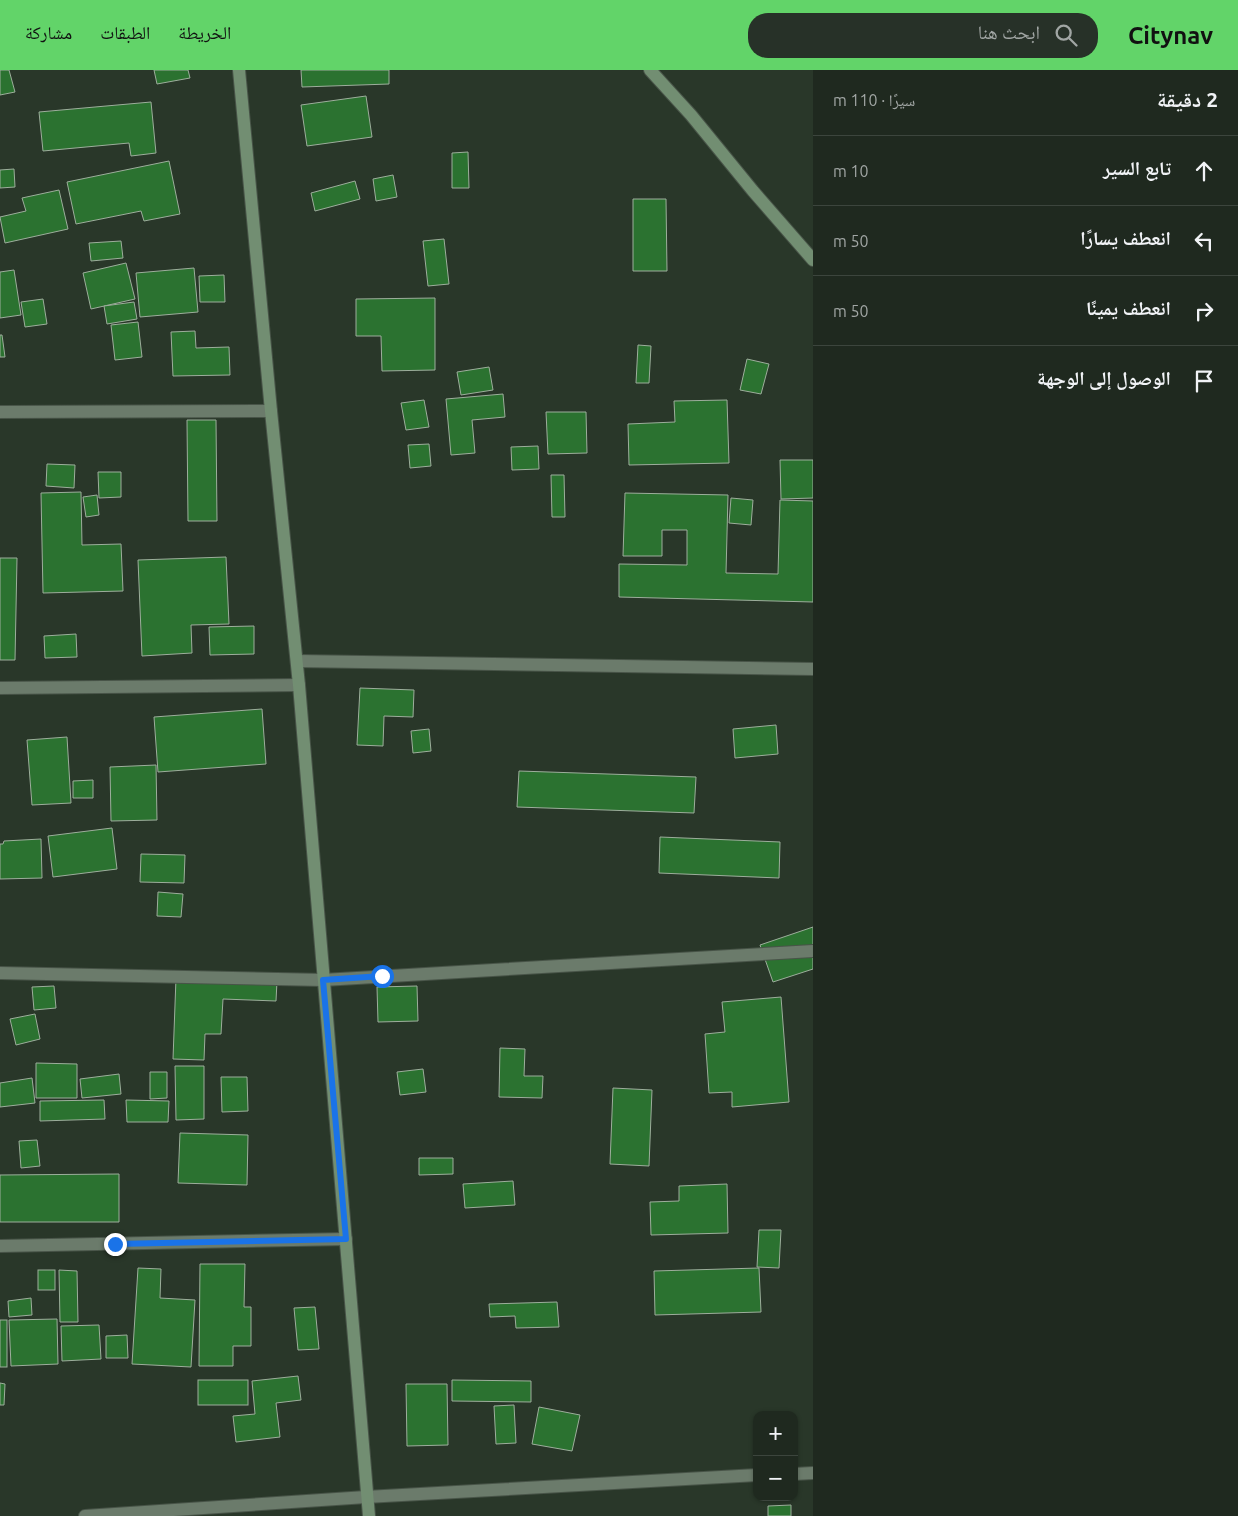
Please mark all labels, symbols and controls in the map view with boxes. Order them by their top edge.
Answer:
search box [748,13,1098,58]
text: ابحث هنا [978,21,1040,43]
icon: search [1052,21,1080,49]
text: مشاركة [25,22,72,42]
text: الطبقات [100,22,150,42]
text: الخريطة [178,22,231,42]
text: Citynav [1128,22,1213,49]
text: 2 دقيقة [1157,87,1218,111]
text: سيرًا · 110 m [833,91,915,109]
text: تابع السير [1103,157,1171,179]
icon: ahead [1190,157,1218,185]
text: 10 m [833,162,869,180]
text: انعطف يسارًا [1080,227,1171,249]
icon: left [1190,227,1218,255]
text: 50 m [833,232,869,250]
text: انعطف يمينًا [1086,297,1171,319]
icon: right [1190,297,1218,325]
text: 50 m [833,302,869,320]
text: الوصول إلى الوجهة [1037,367,1171,389]
icon: arrive [1190,367,1218,395]
route start [371,965,394,988]
route end [104,1233,127,1256]
map controls [753,1411,798,1501]
button: + [753,1411,798,1456]
button: − [753,1456,798,1501]

